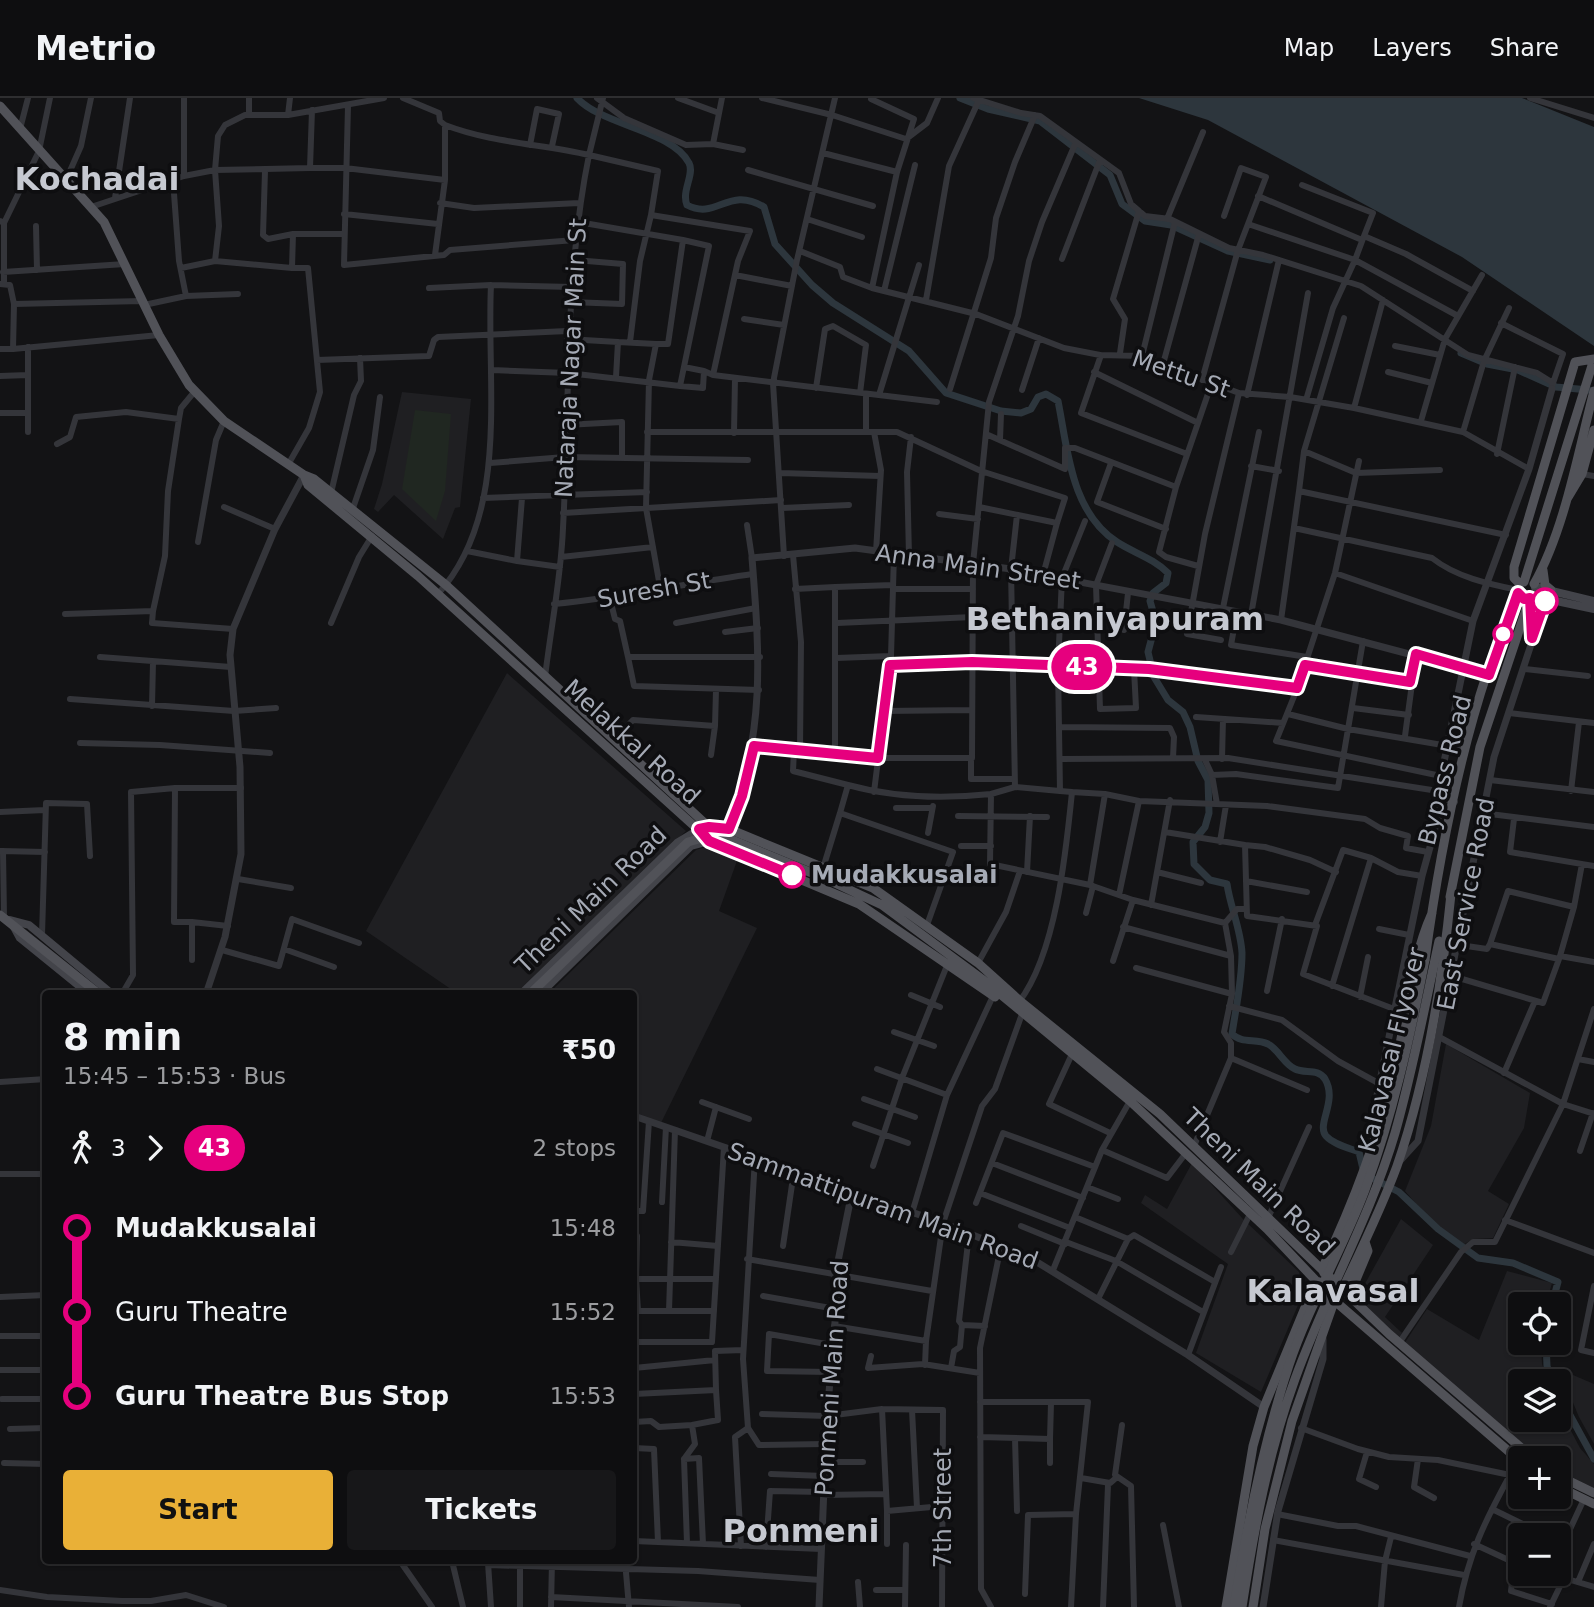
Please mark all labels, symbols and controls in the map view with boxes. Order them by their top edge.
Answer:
text: Metrio [35,29,156,68]
text: Map [1284,34,1334,62]
text: Layers [1372,34,1452,62]
text: Share [1490,34,1559,62]
district label: Kochadai [14,160,180,198]
street label: Nataraja Nagar Main St [550,217,592,499]
street label: Mettu St [1128,344,1234,404]
street label: Anna Main Street [874,539,1082,595]
street label: Suresh St [595,566,713,614]
unlabelled marker [1532,588,1558,614]
district label: Bethaniyapuram [966,600,1264,638]
unlabelled marker [1493,624,1513,644]
line badge: 43 [1050,644,1114,690]
text: 43 [1065,653,1099,681]
street label: Melakkal Road [558,674,706,810]
street label: Bypass Road [1413,692,1477,848]
street label: East Service Road [1432,795,1500,1013]
street label: Theni Main Road [509,821,672,980]
place label: Mudakkusalai [811,861,997,889]
marker: Mudakkusalai [779,862,805,888]
street label: Kalavasal Flyover [1353,945,1431,1155]
text: 8 min [63,1015,182,1059]
text: ₹50 [562,1035,616,1065]
text: 15:45 – 15:53 · Bus [63,1063,286,1089]
street label: Theni Main Road [1177,1102,1340,1261]
icon: walk [63,1129,101,1167]
icon: forward [136,1129,174,1167]
text: 43 [198,1134,231,1162]
text: 3 [111,1135,126,1161]
text: 2 stops [532,1135,616,1161]
street label: Sammattipuram Main Road [724,1137,1042,1275]
text: Mudakkusalai [115,1213,317,1243]
text: 15:48 [550,1215,616,1241]
street label: Ponmeni Main Road [810,1259,854,1497]
district label: Kalavasal [1246,1272,1420,1310]
map controls [1508,1292,1571,1586]
button: locate [1508,1292,1571,1355]
text: Guru Theatre [115,1297,288,1327]
text: 15:52 [550,1299,616,1325]
button: layers [1508,1369,1571,1432]
text: Guru Theatre Bus Stop [115,1381,449,1411]
text: 15:53 [550,1383,616,1409]
button: + [1508,1446,1571,1509]
street label: 7th Street [929,1448,957,1568]
button: Start [63,1470,333,1550]
button: Tickets [347,1470,616,1550]
district label: Ponmeni [722,1512,880,1550]
button: − [1508,1523,1571,1586]

